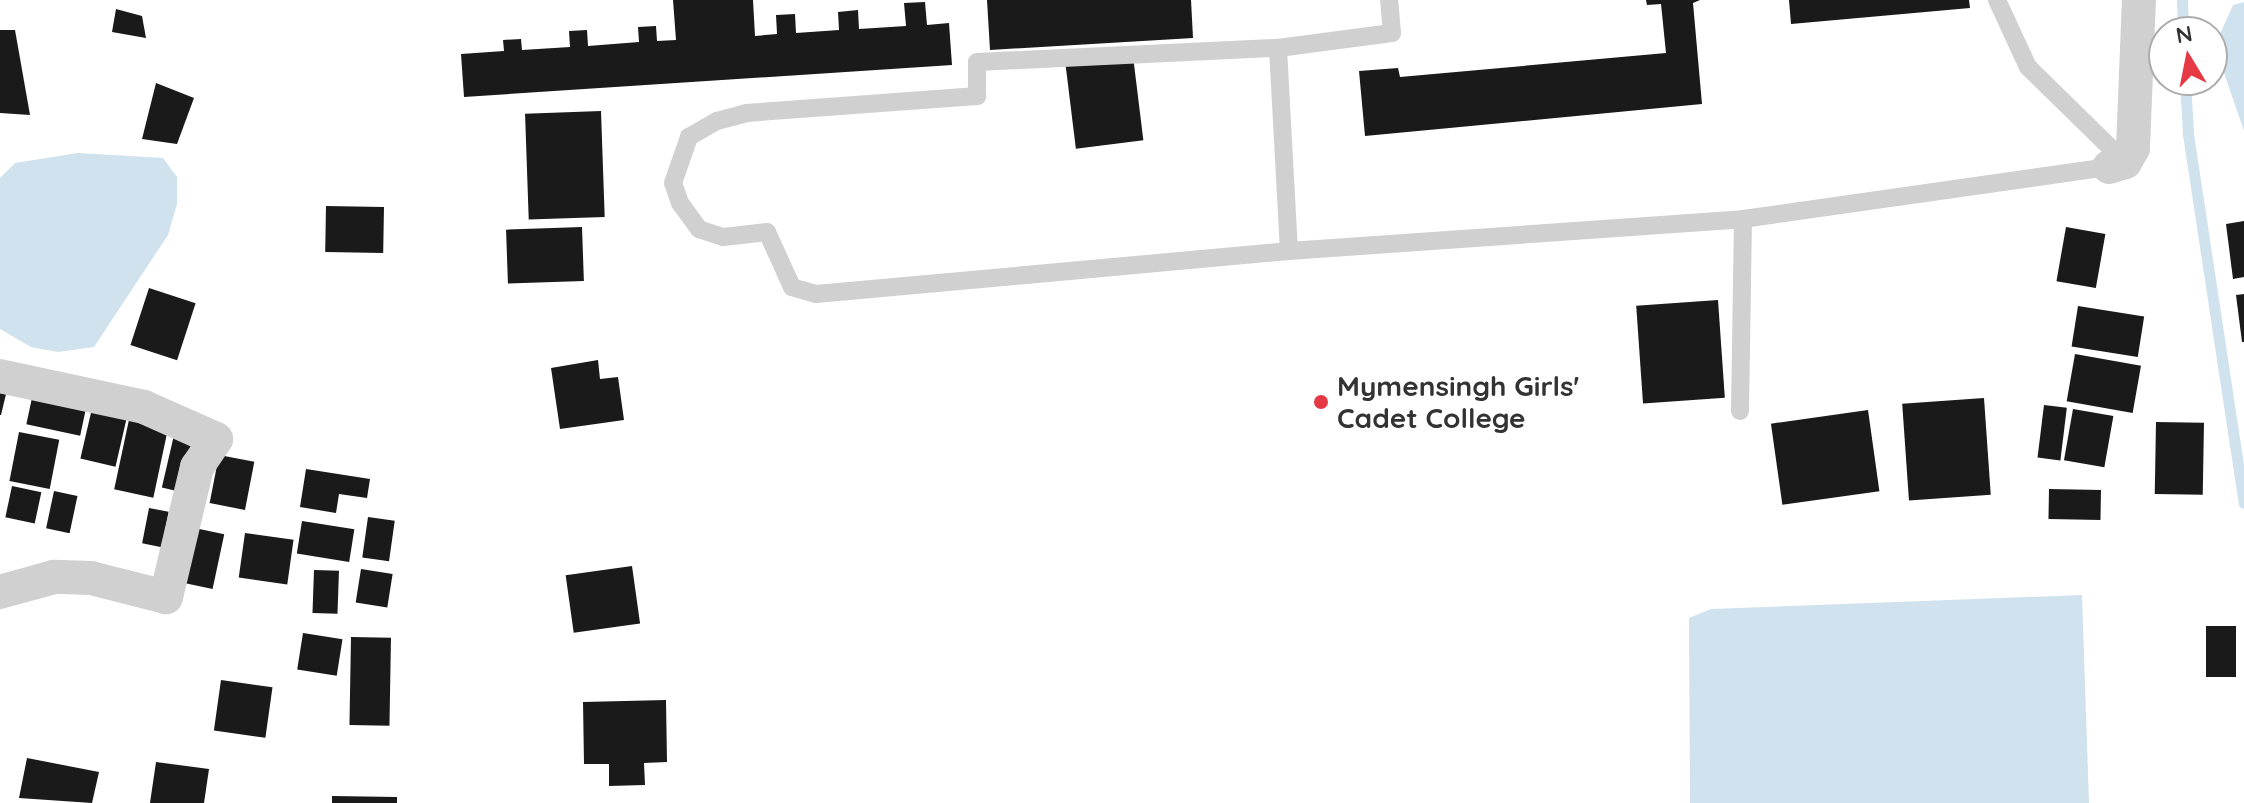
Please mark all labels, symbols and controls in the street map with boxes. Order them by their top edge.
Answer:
north arrow [2148,16,2228,96]
text: N [2174,19,2195,50]
place label: Mymensingh Girls' Cadet College [1337,369,1580,435]
marker: Mymensingh Girls' Cadet College [1312,393,1330,411]

